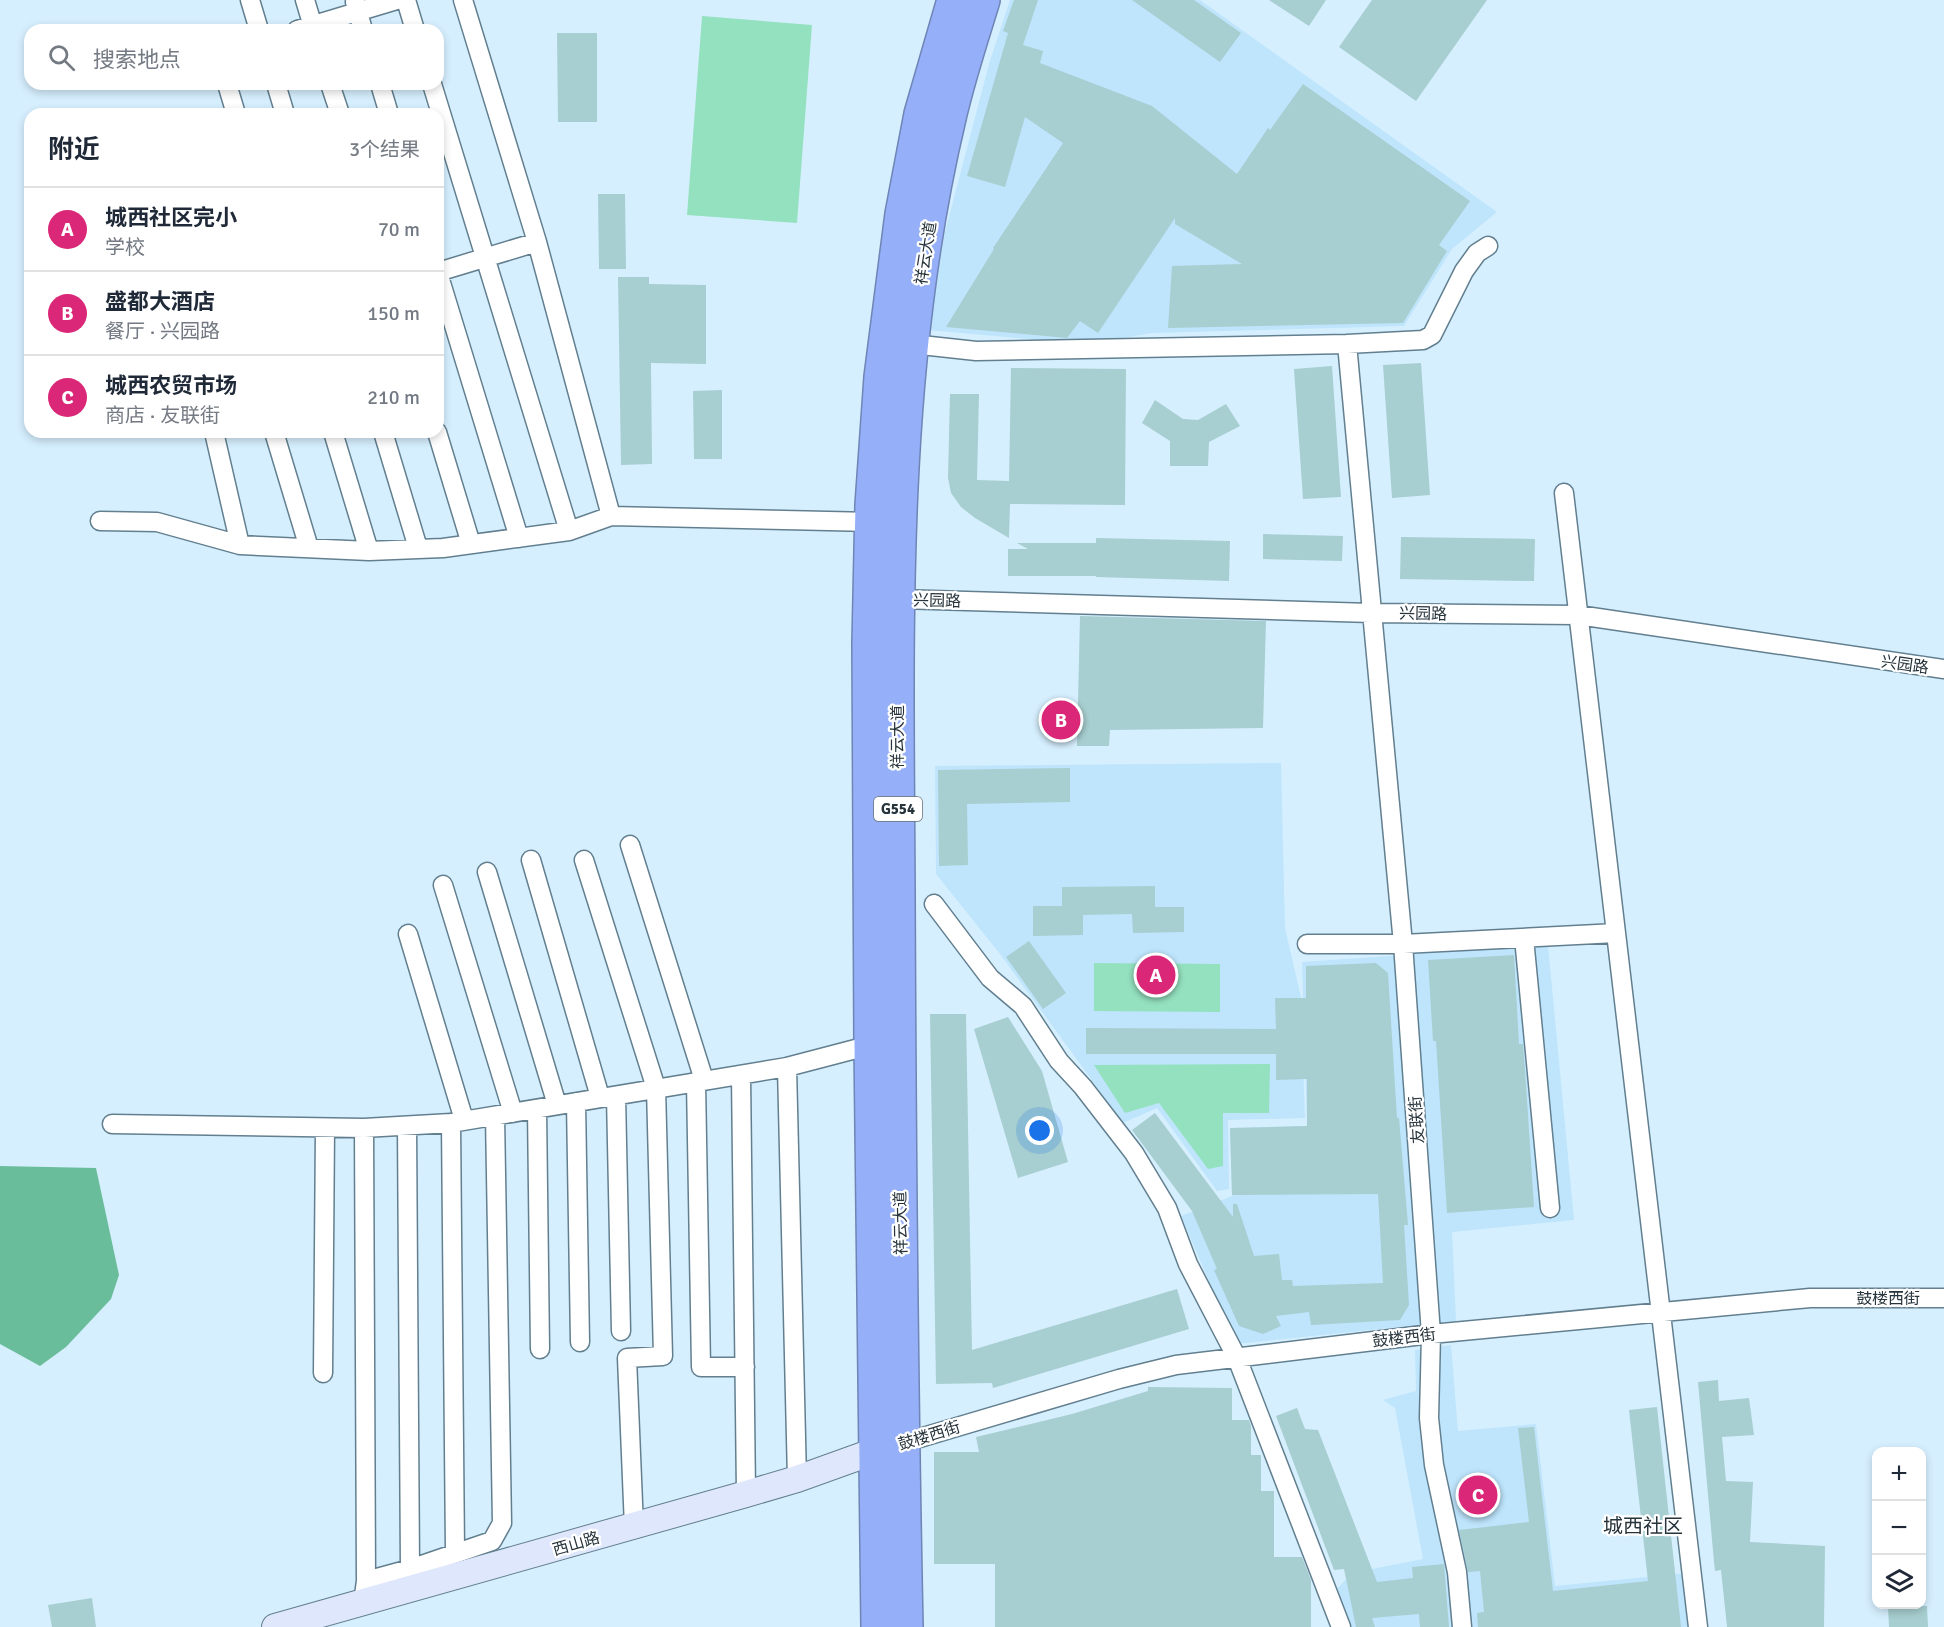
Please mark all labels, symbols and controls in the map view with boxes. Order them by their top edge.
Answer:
search box [24,24,444,90]
icon: search [45,41,78,74]
text: 搜索地点 [93,46,181,73]
text: 附近 [48,134,100,166]
text: 3个结果 [349,137,420,162]
text: 城西社区完小 [105,204,237,231]
text: A [61,217,74,242]
text: 70 m [378,217,420,242]
street label: 祥云大道 [911,220,941,286]
text: 学校 [105,235,145,260]
text: 盛都大酒店 [105,288,215,315]
text: B [61,301,74,326]
text: 150 m [367,301,420,326]
text: 餐厅 · 兴园路 [105,319,220,344]
text: 城西农贸市场 [105,372,237,399]
text: C [61,385,74,410]
text: 210 m [367,385,420,410]
text: 商店 · 友联街 [105,403,220,428]
street label: 兴园路 [913,591,961,611]
street label: 兴园路 [1399,604,1447,624]
street label: 兴园路 [1880,652,1930,678]
pin: B [1042,698,1080,742]
street label: 祥云大道 [888,705,908,769]
road number: G554 [874,797,922,821]
pin: A [1136,952,1176,998]
street label: 友联街 [1405,1095,1429,1145]
your location [1025,1116,1054,1145]
street label: 祥云大道 [890,1191,912,1255]
street label: 鼓楼西街 [1856,1289,1920,1309]
street label: 鼓楼西街 [1371,1324,1437,1352]
street label: 鼓楼西街 [896,1417,963,1455]
map controls [1872,1447,1926,1609]
button: + [1872,1447,1926,1501]
pin: C [1458,1472,1498,1518]
button: − [1872,1501,1926,1555]
district label: 城西社区 [1603,1514,1683,1539]
street label: 西山路 [550,1528,602,1560]
button: layers [1872,1555,1926,1609]

